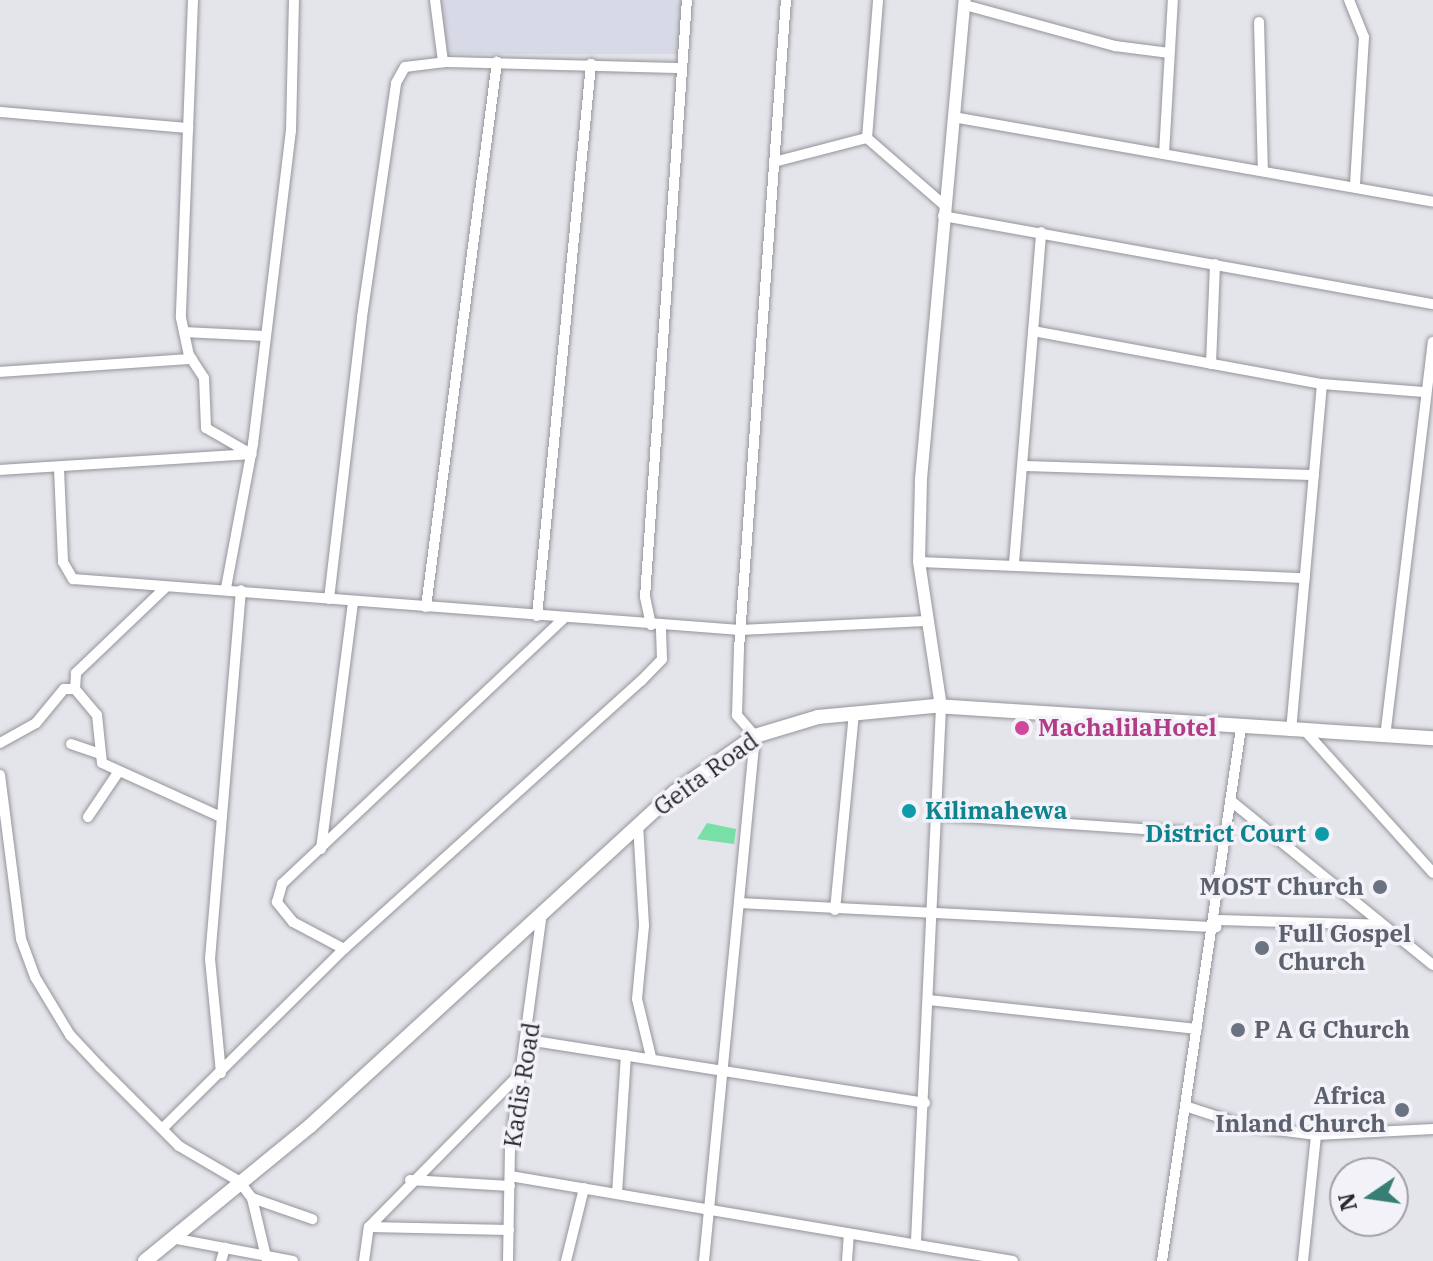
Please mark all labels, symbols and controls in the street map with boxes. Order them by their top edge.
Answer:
place label: MachalilaHotel [1038,714,1217,742]
marker: MachalilaHotel [1013,719,1031,737]
street label: Geita Road [648,726,764,822]
place label: Kilimahewa [925,797,1067,825]
marker: Kilimahewa [900,802,918,820]
place label: District Court [1145,820,1306,848]
marker: District Court [1313,825,1331,843]
place label: MOST Church [1199,873,1364,901]
marker: MOST Church [1371,878,1389,896]
place label: Full Gospel Church [1278,920,1411,976]
marker: Full Gospel Church [1253,939,1271,957]
place label: P A G Church [1254,1016,1410,1044]
street label: Kadis Road [498,1020,546,1150]
marker: P A G Church [1229,1021,1247,1039]
place label: Africa Inland Church [1215,1082,1386,1138]
marker: Africa Inland Church [1393,1101,1411,1119]
north arrow [1329,1157,1409,1237]
text: N [1331,1190,1363,1214]

